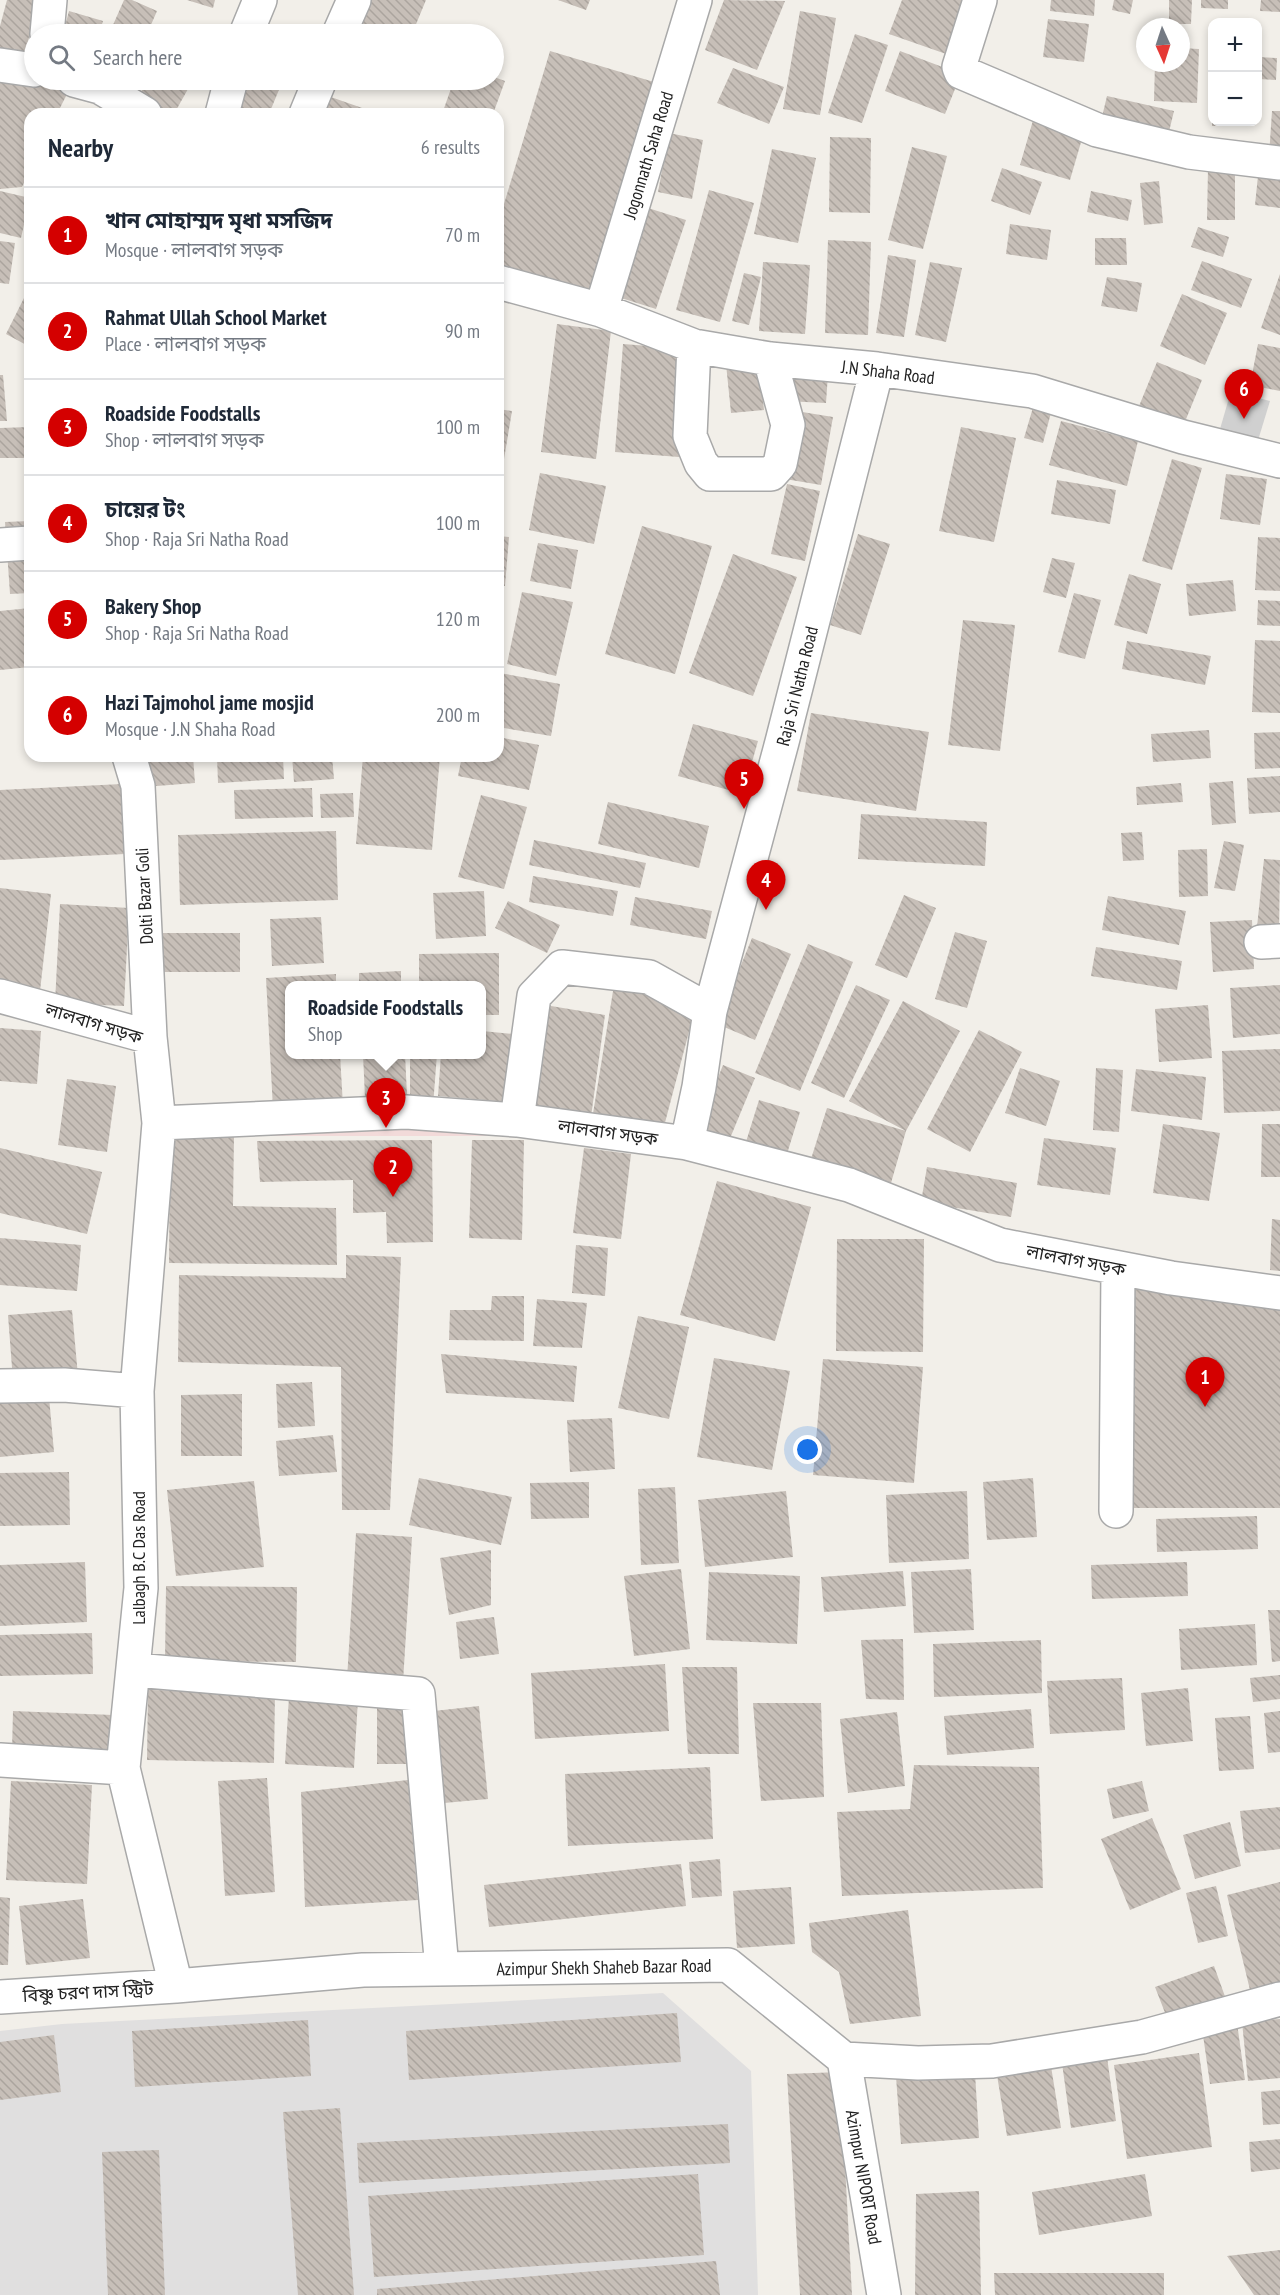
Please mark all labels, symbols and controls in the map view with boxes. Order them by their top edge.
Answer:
north arrow [1136,18,1190,72]
map controls [1208,18,1262,126]
button: + [1208,18,1262,72]
search box [24,24,504,90]
icon: search [45,41,78,74]
text: Search here [93,43,182,71]
button: − [1208,72,1262,126]
street label: Jogonnath Saha Road [617,89,678,222]
text: Nearby [48,131,113,164]
text: 6 results [421,134,480,160]
text: খান মোহাম্মদ মৃধা মসজিদ [105,206,332,234]
text: 1 [63,222,72,248]
text: 70 m [445,222,480,248]
text: Mosque · লালবাগ সড়ক [105,237,283,263]
text: Rahmat Ullah School Market [105,303,327,331]
text: 2 [63,318,72,344]
text: 90 m [445,318,480,344]
text: Place · লালবাগ সড়ক [105,331,266,357]
street label: J.N Shaha Road [839,355,936,389]
pin: 6 [1224,370,1264,419]
text: Roadside Foodstalls [105,399,260,427]
text: 3 [63,414,72,440]
text: 100 m [436,414,480,440]
text: Shop · লালবাগ সড়ক [105,427,264,453]
text: চায়ের টং [105,495,186,523]
text: 4 [63,510,72,536]
text: 100 m [436,510,480,536]
text: Shop · Raja Sri Natha Road [105,526,289,552]
text: Bakery Shop [105,592,201,620]
text: 5 [63,606,72,632]
text: 120 m [436,606,480,632]
text: Shop · Raja Sri Natha Road [105,620,289,646]
street label: Raja Sri Natha Road [771,624,823,748]
text: Hazi Tajmohol jame mosjid [105,688,314,716]
text: 6 [63,702,72,728]
text: 200 m [436,702,480,728]
text: Mosque · J.N Shaha Road [105,716,275,742]
pin: 5 [724,760,764,809]
street label: Dolti Bazar Goli [130,847,158,945]
pin: 4 [746,860,786,910]
popup [285,981,486,1059]
text: Roadside Foodstalls [308,993,463,1021]
street label: লালবাগ সড়ক [42,997,146,1049]
text: Shop [308,1021,343,1047]
pin: 3 [366,1078,406,1128]
street label: লালবাগ সড়ক [556,1113,660,1150]
pin: 2 [374,1148,412,1197]
street label: লালবাগ সড়ক [1023,1239,1128,1281]
pin: 1 [1186,1358,1224,1407]
your location [793,1435,822,1464]
street label: Lalbagh B.C Das Road [127,1491,150,1625]
street label: Azimpur Shekh Shaheb Bazar Road [496,1954,712,1980]
street label: বিষ্ণু চরণ দাস স্ট্রিট [21,1977,155,2007]
street label: Azimpur NIPORT Road [841,2108,887,2246]

